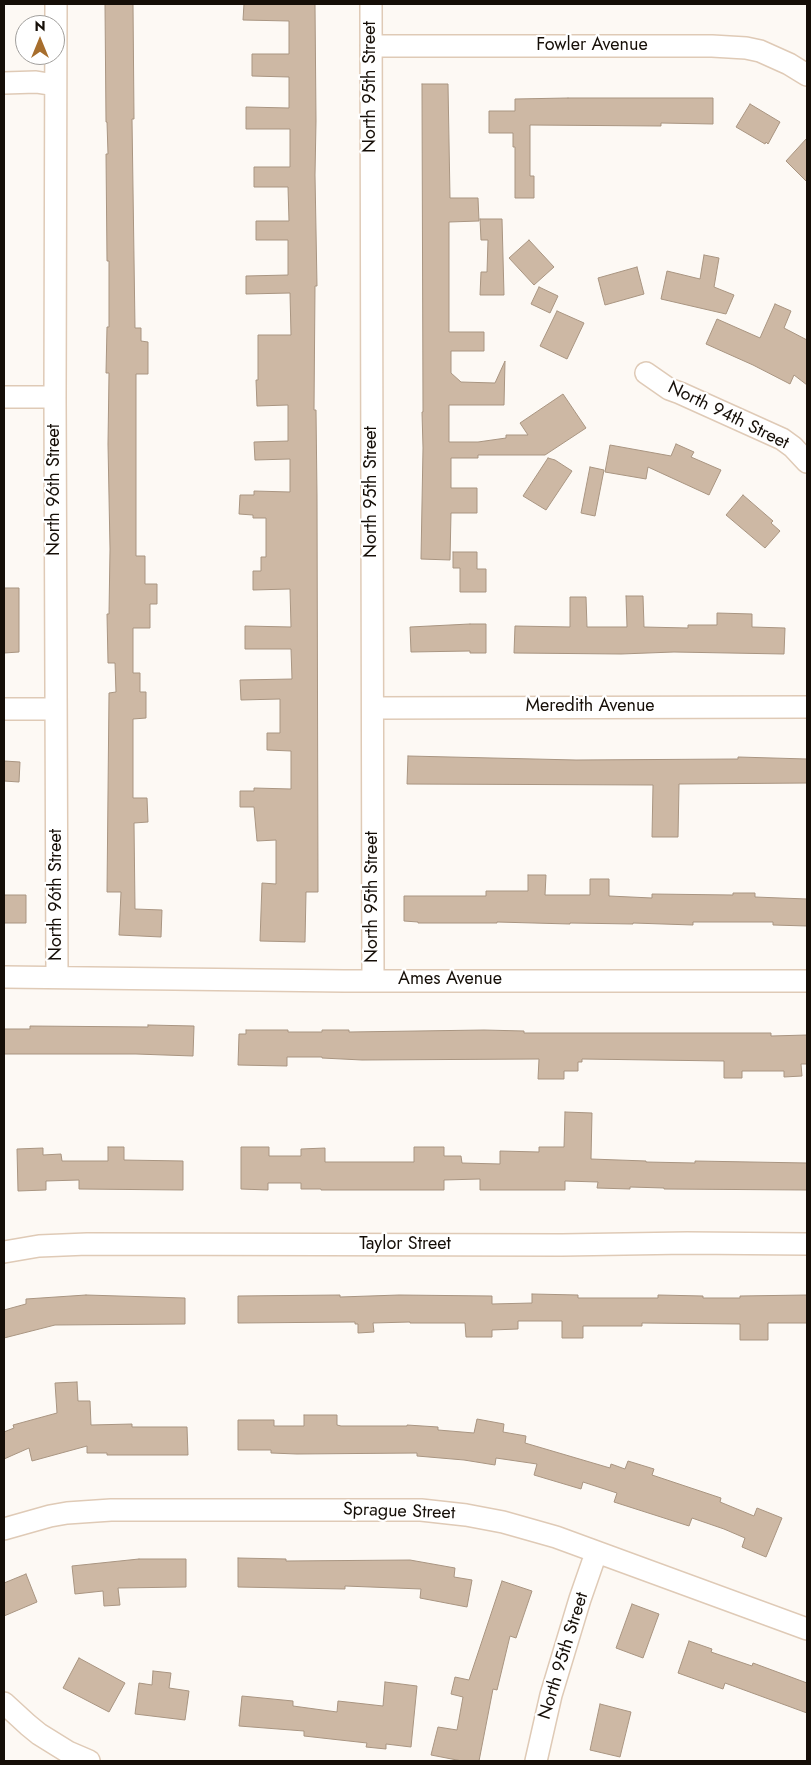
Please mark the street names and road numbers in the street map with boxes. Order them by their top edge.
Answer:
street label: North 95th Street [360,21,382,153]
street label: Fowler Avenue [536,35,648,57]
street label: North 94th Street [664,377,792,455]
street label: North 96th Street [44,424,66,556]
street label: North 95th Street [361,426,383,558]
street label: Meredith Avenue [525,696,655,718]
street label: North 96th Street [46,829,68,961]
street label: North 95th Street [362,831,384,963]
street label: Ames Avenue [398,969,502,991]
street label: Taylor Street [359,1234,451,1256]
street label: Sprague Street [343,1499,455,1525]
street label: North 95th Street [534,1590,594,1722]

